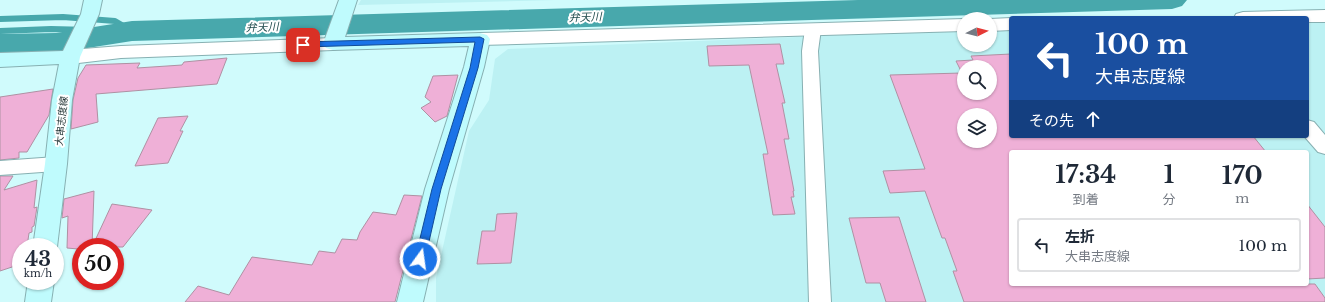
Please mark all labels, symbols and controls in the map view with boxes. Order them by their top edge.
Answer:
water label: 弁天川 [568,9,603,25]
north arrow [957,12,997,52]
map controls [957,12,997,148]
water label: 弁天川 [245,19,280,35]
text: 100 m [1095,27,1188,62]
pin [286,28,320,62]
icon: left [1029,32,1081,84]
icon: arrive [292,34,314,56]
button: search [957,60,997,100]
text: 大串志度線 [1095,66,1185,88]
street label: 大串志度線 [52,96,71,147]
button: layers [957,108,997,148]
icon: ahead [1082,108,1104,130]
text: その先 [1029,111,1074,130]
text: 17:34 [1055,160,1116,189]
text: 1 [1164,160,1174,189]
text: 170 [1222,161,1263,190]
text: m [1235,190,1249,207]
text: 到着 [1073,191,1099,208]
text: 分 [1162,191,1175,208]
text: 左折 [1065,227,1095,246]
icon: left [1031,234,1053,256]
text: 100 m [1238,236,1287,255]
speed limit sign: 50 [72,238,124,290]
position arrow [399,238,441,280]
text: 43 [25,247,51,271]
text: 大串志度線 [1065,248,1130,265]
text: km/h [24,267,52,280]

